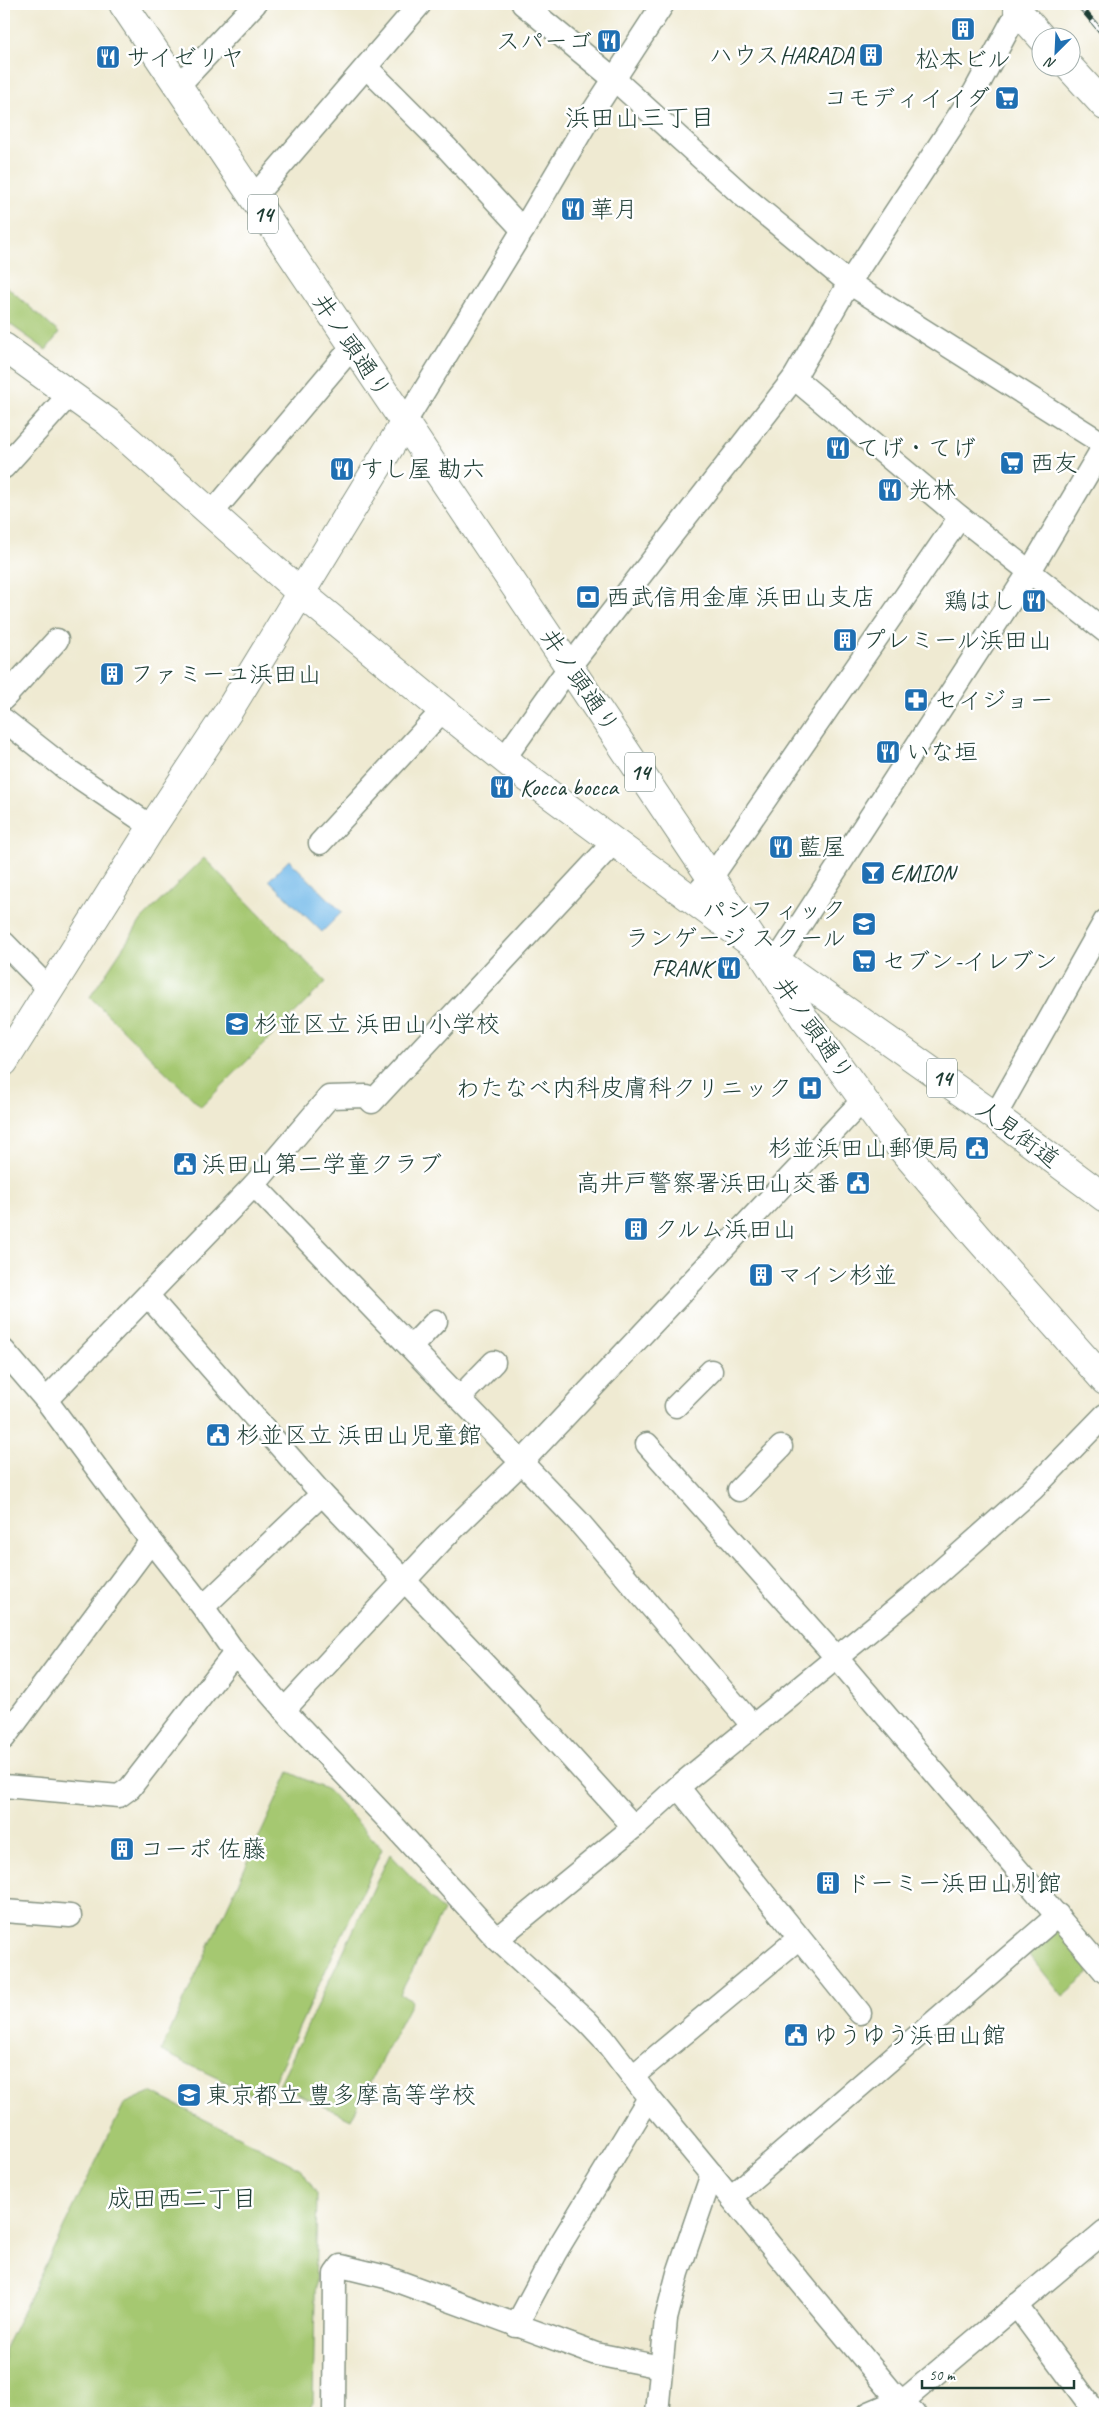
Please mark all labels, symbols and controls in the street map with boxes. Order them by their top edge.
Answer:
building icon: 松本ビル [950,16,976,42]
place label: スパーゴ [496,26,592,56]
restaurant icon: スパーゴ [596,28,622,54]
north arrow [1032,28,1082,78]
place label: ハウスHARADA [709,40,855,70]
place label: サイゼリヤ [126,42,245,72]
building icon: ハウスHARADA [858,42,884,68]
restaurant icon: サイゼリヤ [95,44,121,70]
place label: 松本ビル [915,44,1011,74]
text: N [1041,53,1058,73]
place label: コモディイイダ [823,83,990,113]
supermarket icon: コモディイイダ [994,85,1020,111]
district label: 浜田山三丁目 [565,102,715,134]
road number: 14 [248,194,278,233]
place label: 華月 [590,194,638,224]
restaurant icon: 華月 [560,196,586,222]
street label: 井ノ頭通り [306,288,398,404]
place label: てげ・てげ [856,433,976,463]
restaurant icon: てげ・てげ [825,435,851,461]
place label: 西友 [1030,448,1078,478]
supermarket icon: 西友 [999,450,1025,476]
place label: すし屋 勘六 [360,454,486,484]
restaurant icon: すし屋 勘六 [329,456,355,482]
place label: 光林 [908,475,956,505]
restaurant icon: 光林 [877,477,903,503]
place label: 西武信用金庫 浜田山支店 [606,582,876,612]
bank icon: 西武信用金庫 浜田山支店 [575,584,601,610]
place label: 鶏はし [944,586,1016,616]
restaurant icon: 鶏はし [1021,588,1047,614]
street label: 井ノ頭通り [534,623,626,739]
place label: プレミール浜田山 [862,625,1052,655]
building icon: プレミール浜田山 [832,627,858,653]
place label: ファミーユ浜田山 [130,659,322,689]
building icon: ファミーユ浜田山 [99,661,125,687]
place label: セイジョー [934,685,1054,715]
pharmacy icon: セイジョー [903,687,929,713]
place label: いな垣 [906,737,978,767]
restaurant icon: いな垣 [875,739,901,765]
road number: 14 [625,752,655,792]
place label: Kocca bocca [520,772,619,802]
restaurant icon: Kocca bocca [489,774,515,800]
place label: 藍屋 [798,832,846,862]
restaurant icon: 藍屋 [768,834,794,860]
place label: EMION [890,858,958,888]
bar icon: EMION [860,860,886,886]
place label: パシフィック ランゲージ スクール [625,895,846,953]
school or university icon: パシフィック ランゲージ スクール [851,911,877,937]
place label: セブン-イレブン [882,946,1058,976]
supermarket icon: セブン-イレブン [851,948,877,974]
place label: FRANK [652,953,717,983]
restaurant icon: FRANK [716,955,742,981]
street label: 井ノ頭通り [767,971,861,1087]
place label: 杉並区立 浜田山小学校 [254,1009,500,1039]
school or university icon: 杉並区立 浜田山小学校 [224,1011,250,1037]
road number: 14 [927,1058,957,1098]
place label: わたなべ内科皮膚科クリニック [456,1073,792,1103]
hospital icon: わたなべ内科皮膚科クリニック [797,1075,823,1101]
street label: 人見街道 [970,1094,1066,1174]
place label: 杉並浜田山郵便局 [768,1133,960,1163]
public building icon: 杉並浜田山郵便局 [964,1135,990,1161]
place label: 浜田山第二学童クラブ [202,1149,442,1179]
public building icon: 浜田山第二学童クラブ [172,1151,198,1177]
place label: 高井戸警察署浜田山交番 [576,1168,840,1198]
public building icon: 高井戸警察署浜田山交番 [845,1170,871,1196]
place label: クルム浜田山 [654,1214,797,1244]
building icon: クルム浜田山 [623,1216,649,1242]
place label: マイン杉並 [778,1260,897,1290]
building icon: マイン杉並 [748,1262,774,1288]
place label: 杉並区立 浜田山児童館 [236,1420,482,1450]
public building icon: 杉並区立 浜田山児童館 [205,1422,231,1448]
place label: コーポ 佐藤 [140,1834,266,1864]
building icon: コーポ 佐藤 [109,1836,135,1862]
place label: ドーミー浜田山別館 [846,1868,1062,1898]
building icon: ドーミー浜田山別館 [815,1870,841,1896]
place label: ゆうゆう浜田山館 [814,2020,1006,2050]
public building icon: ゆうゆう浜田山館 [783,2022,809,2048]
place label: 東京都立 豊多摩高等学校 [206,2080,476,2110]
school or university icon: 東京都立 豊多摩高等学校 [176,2082,202,2108]
district label: 成田西二丁目 [107,2183,257,2215]
scale bar [922,2357,1074,2389]
text: 50 m [929,2366,956,2385]

